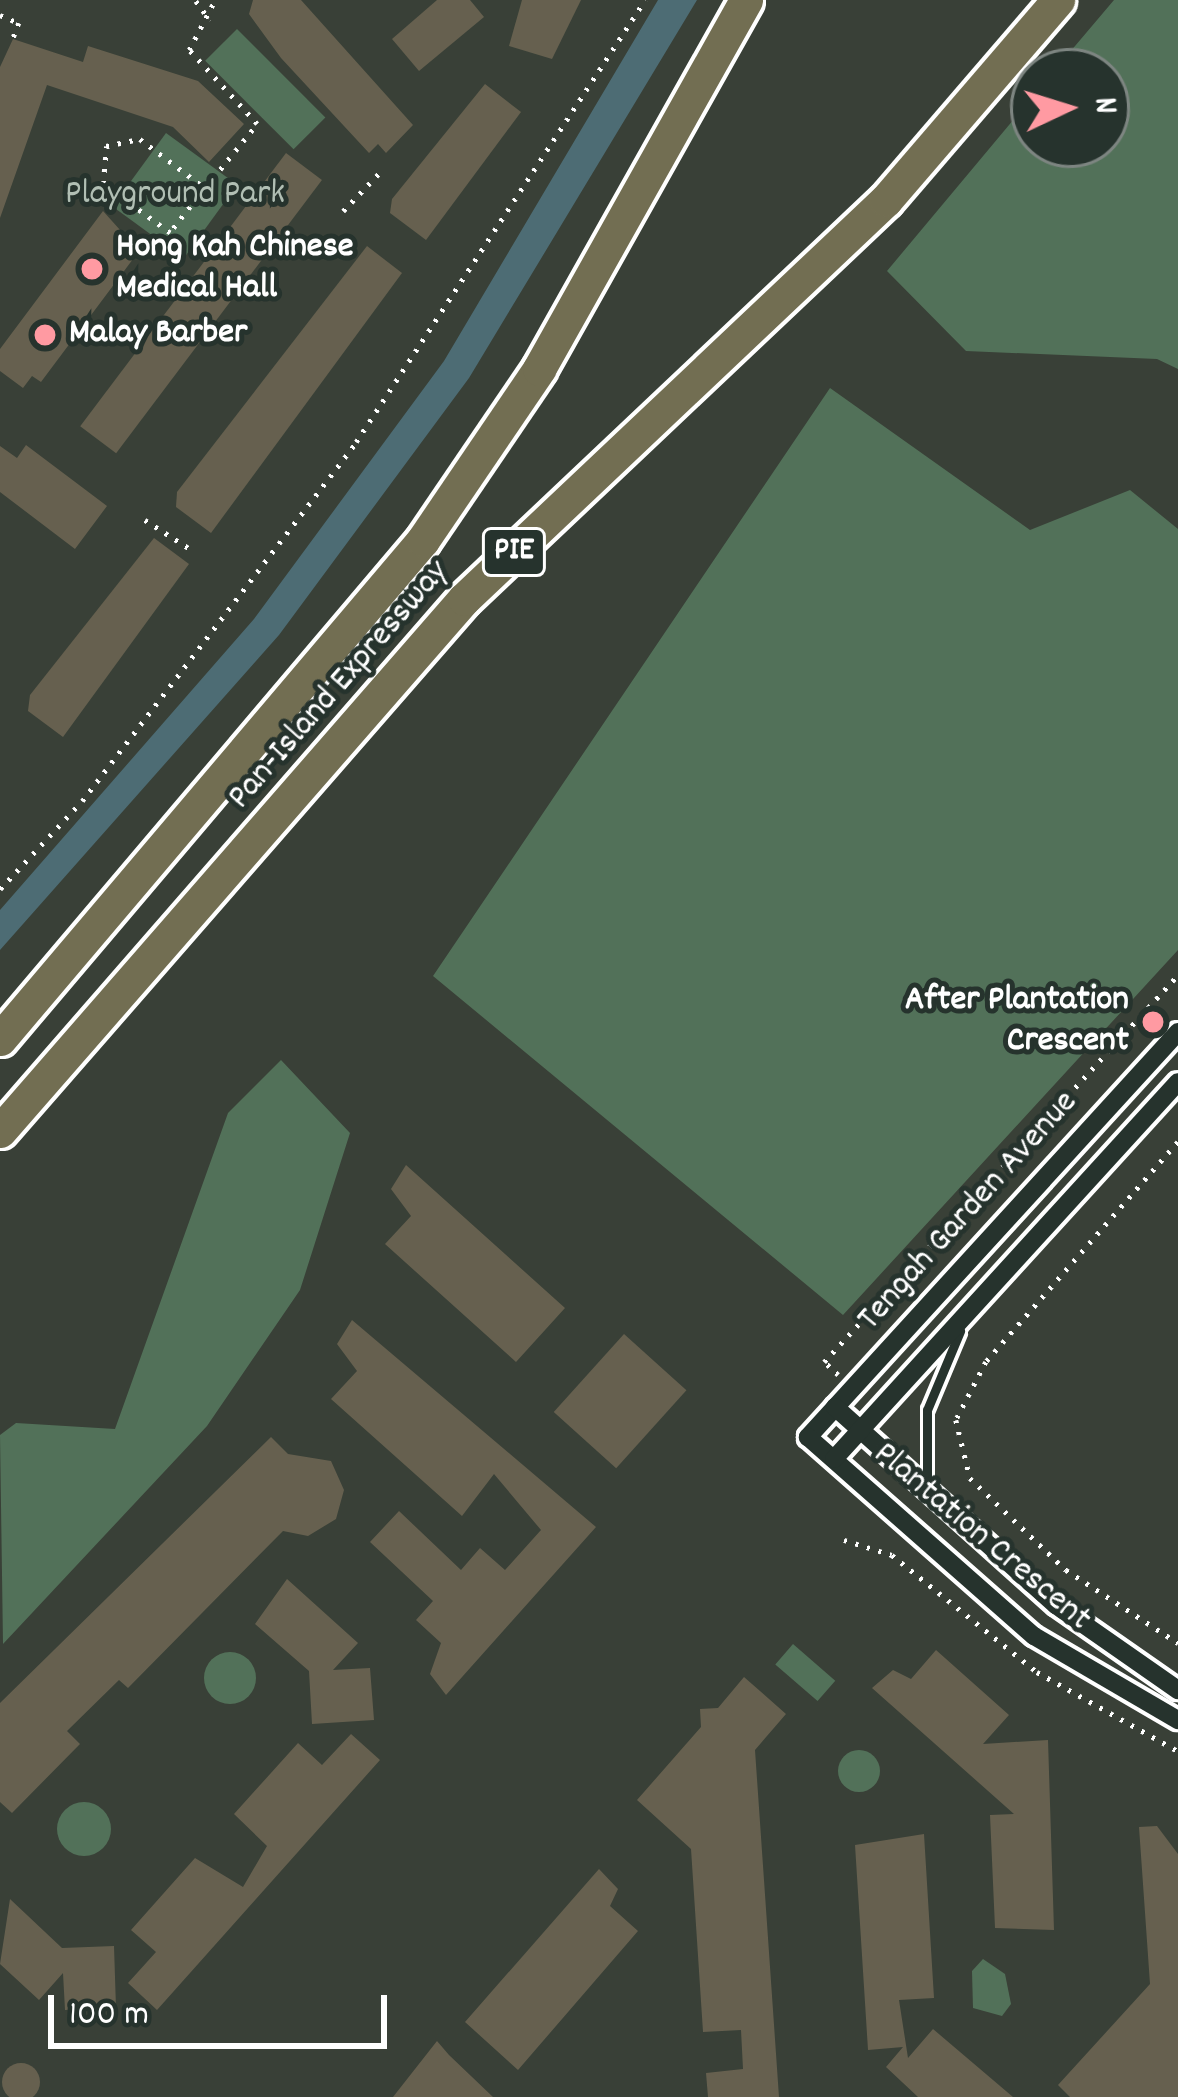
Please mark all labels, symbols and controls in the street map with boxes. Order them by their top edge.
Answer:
north arrow [1010,48,1130,168]
text: N [1079,96,1127,115]
park label: Playground Park [65,174,285,218]
place label: Hong Kah Chinese Medical Hall [116,226,354,311]
marker: Hong Kah Chinese Medical Hall [79,256,105,282]
place label: Malay Barber [69,313,247,357]
marker: Malay Barber [32,322,58,348]
road number: PIE [481,525,547,579]
street label: Pan-Island Expressway [220,553,460,819]
place label: After Plantation Crescent [905,979,1129,1064]
marker: After Plantation Crescent [1140,1009,1166,1035]
street label: Tengah Garden Avenue [850,1083,1088,1341]
street label: Plantation Crescent [863,1434,1099,1642]
scale bar [54,1971,393,2045]
text: 100 m [69,1990,149,2042]

